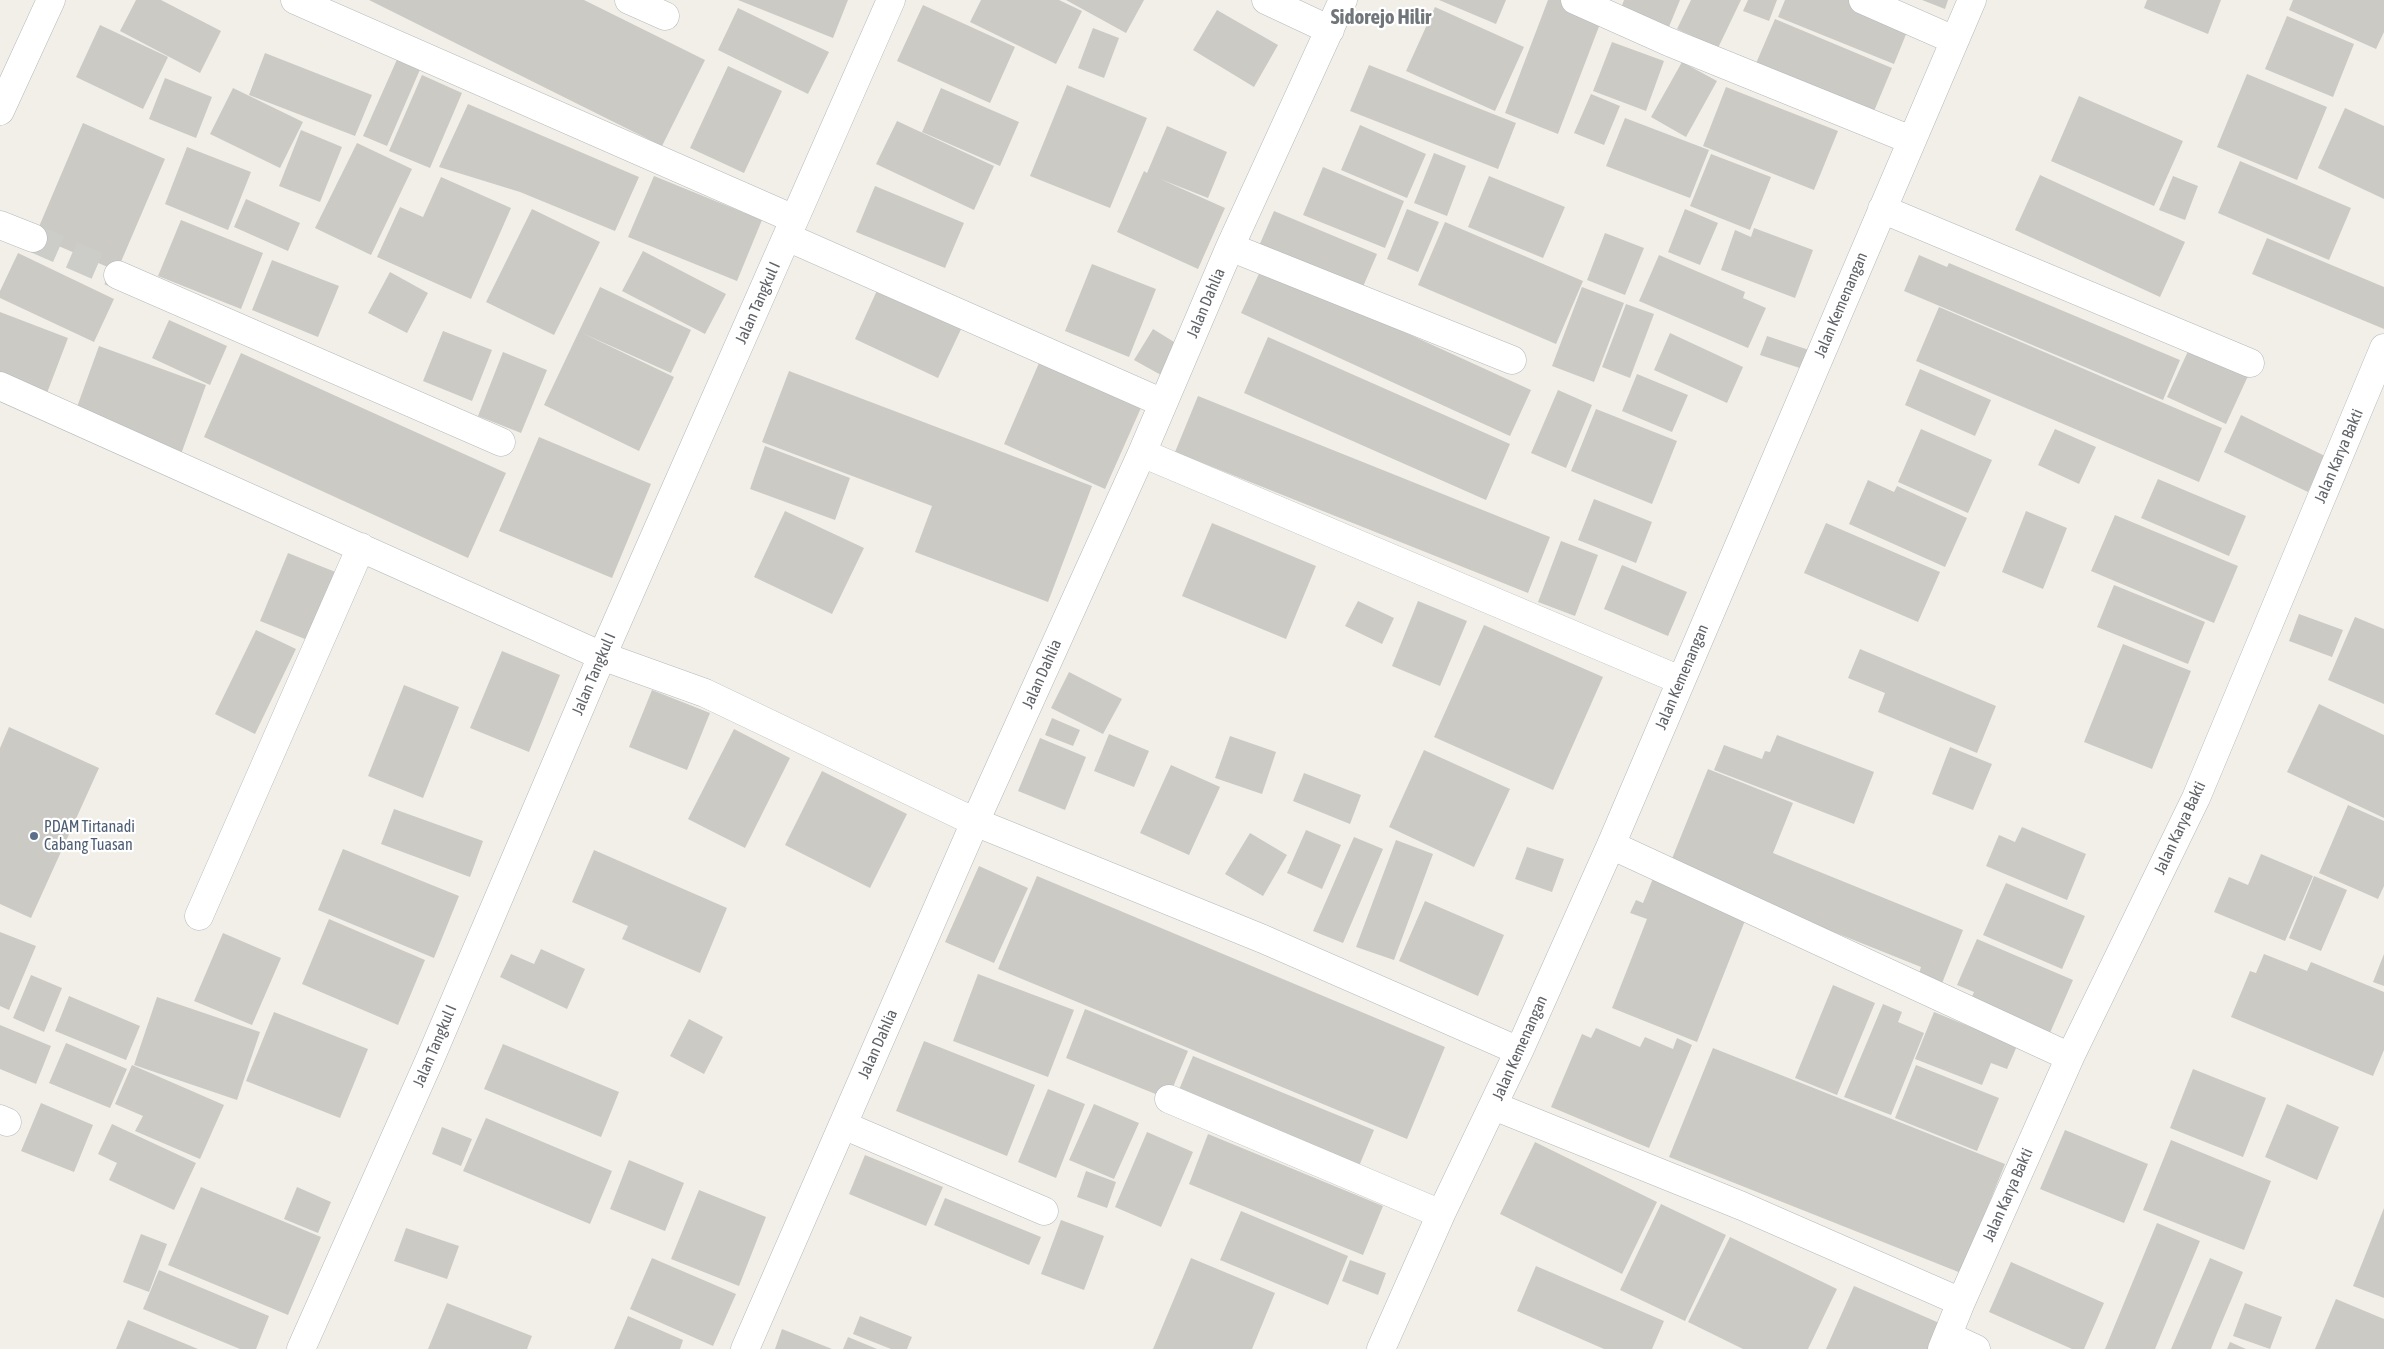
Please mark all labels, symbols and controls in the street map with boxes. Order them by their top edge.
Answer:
district label: Sidorejo Hilir [1331,4,1431,30]
street label: Jalan Kemenangan [1810,249,1872,361]
street label: Jalan Tangkul I [731,259,785,347]
street label: Jalan Dahlia [1183,265,1229,341]
street label: Jalan Karya Bakti [2311,406,2367,506]
street label: Jalan Kemenangan [1651,621,1713,733]
street label: Jalan Tangkul I [568,630,620,718]
street label: Jalan Dahlia [1018,636,1066,712]
street label: Jalan Karya Bakti [2150,778,2210,878]
place label: PDAM Tirtanadi Cabang Tuasan [44,817,135,855]
marker: PDAM Tirtanadi Cabang Tuasan [28,830,40,842]
street label: Jalan Kemenangan [1488,993,1552,1103]
street label: Jalan Tangkul I [409,1002,461,1090]
street label: Jalan Dahlia [854,1006,902,1082]
street label: Jalan Karya Bakti [1979,1145,2037,1245]

